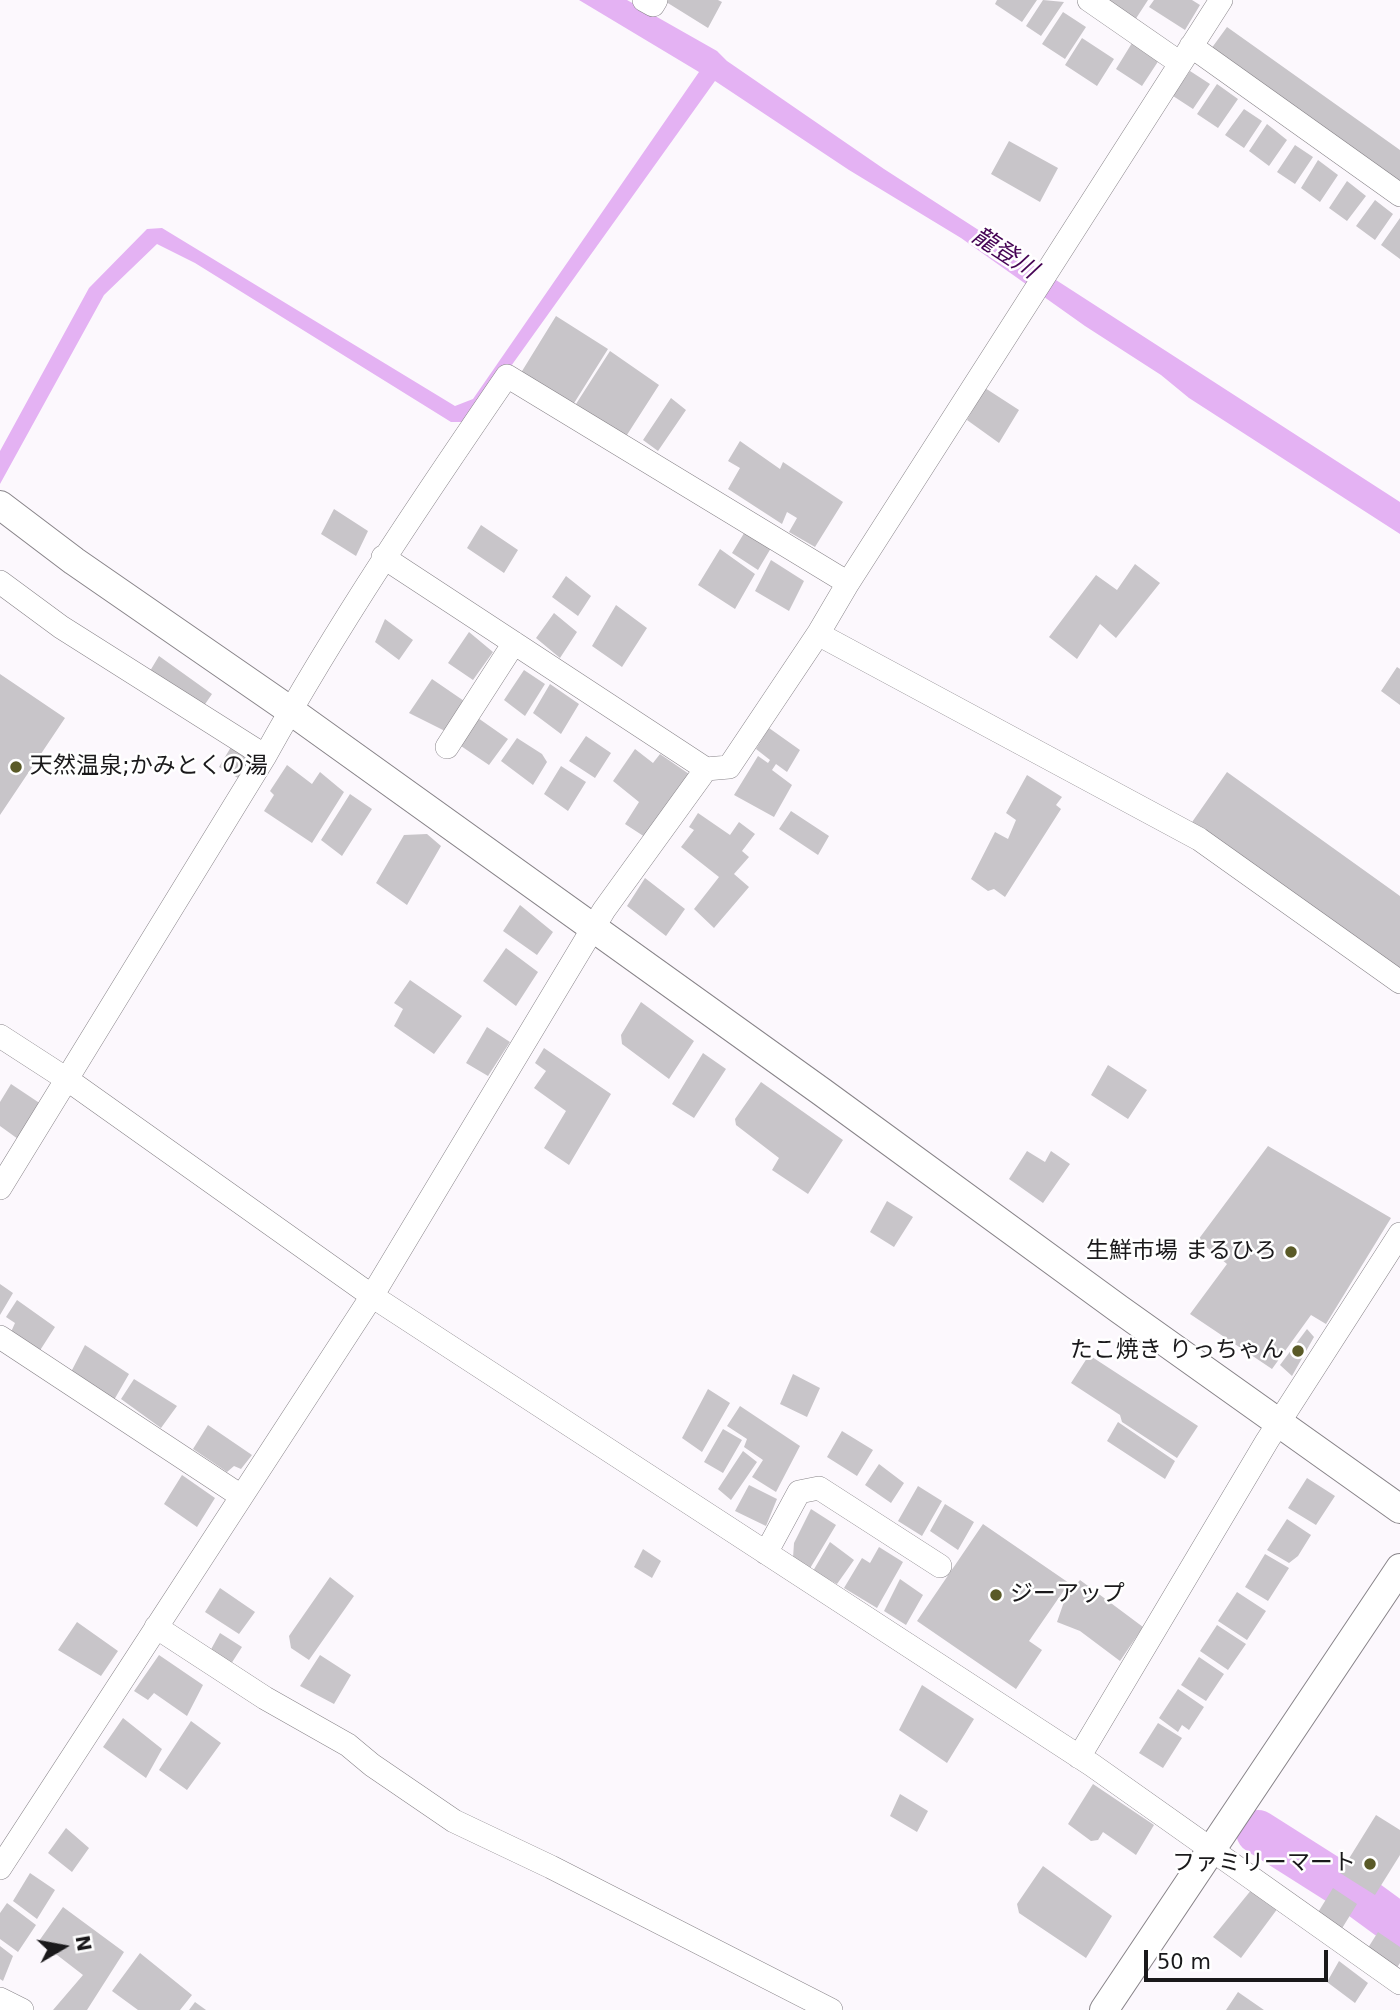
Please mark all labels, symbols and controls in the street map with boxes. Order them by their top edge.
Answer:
water label: 龍登川 [966,222,1042,286]
place label: 天然温泉;かみとくの湯 [30,753,268,781]
marker: 天然温泉;かみとくの湯 [8,759,24,775]
place label: 生鮮市場 まるひろ [1086,1238,1277,1266]
marker: 生鮮市場 まるひろ [1283,1244,1299,1260]
place label: たこ焼き りっちゃん [1070,1337,1284,1365]
marker: たこ焼き りっちゃん [1290,1343,1306,1359]
place label: ジーアップ [1010,1581,1125,1609]
marker: ジーアップ [988,1587,1004,1603]
place label: ファミリーマート [1172,1850,1356,1878]
marker: ファミリーマート [1362,1856,1378,1872]
north arrow [28,1912,98,1982]
text: N [71,1934,96,1953]
scale bar [1148,1937,1332,1981]
text: 50 m [1157,1950,1211,1974]

